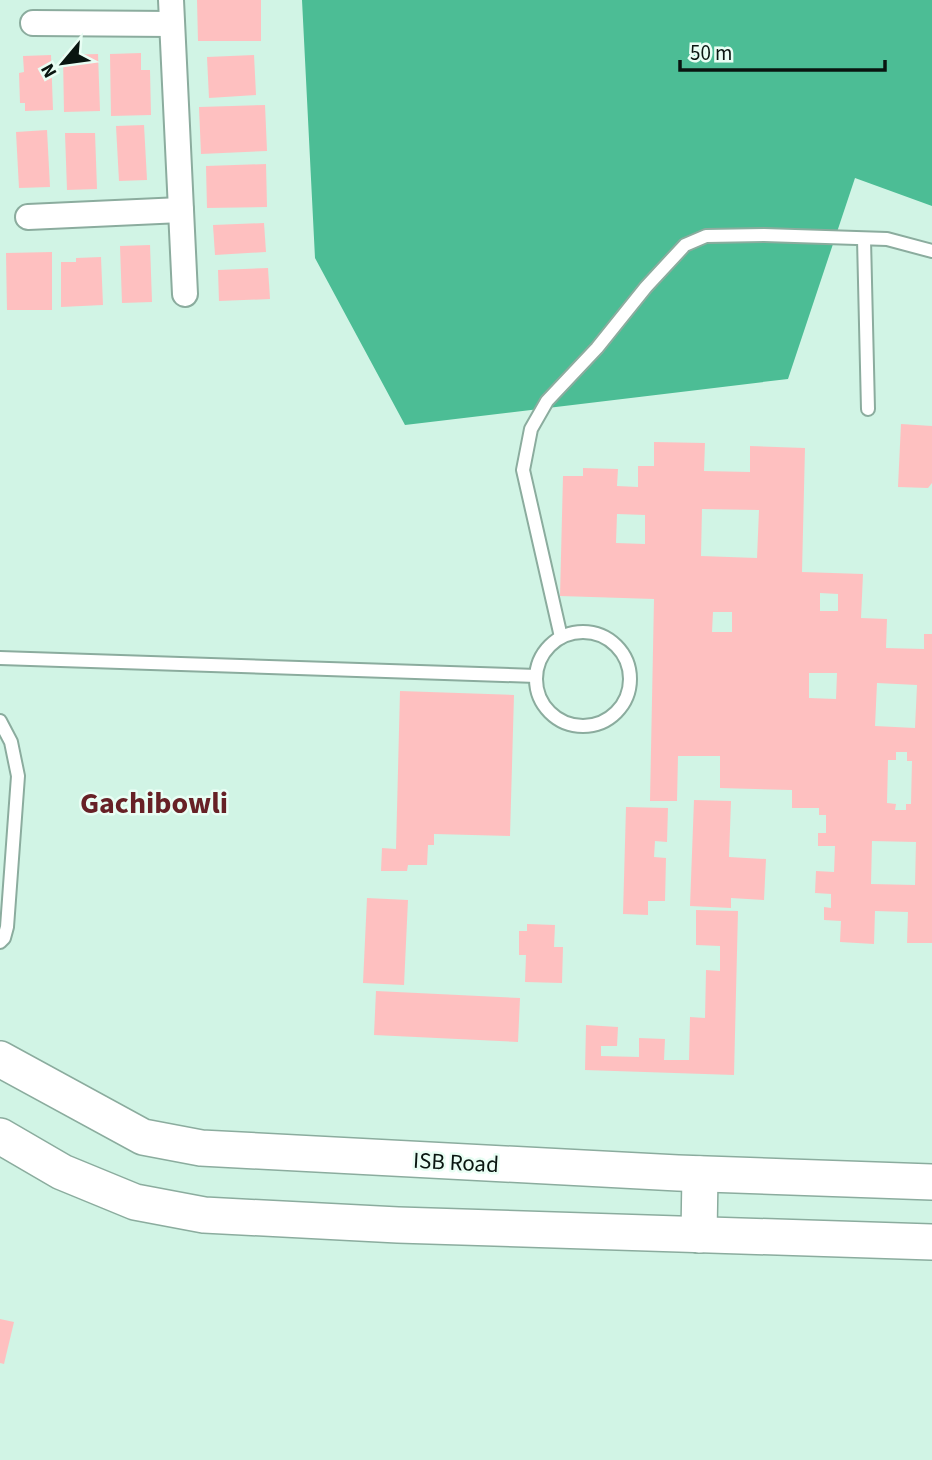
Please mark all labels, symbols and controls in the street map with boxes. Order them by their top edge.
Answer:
north arrow [28,28,98,98]
scale bar [680,28,885,72]
text: 50 m [690,38,732,68]
text: N [35,58,64,83]
district label: Gachibowli [80,782,228,825]
street label: ISB Road [412,1144,500,1181]

